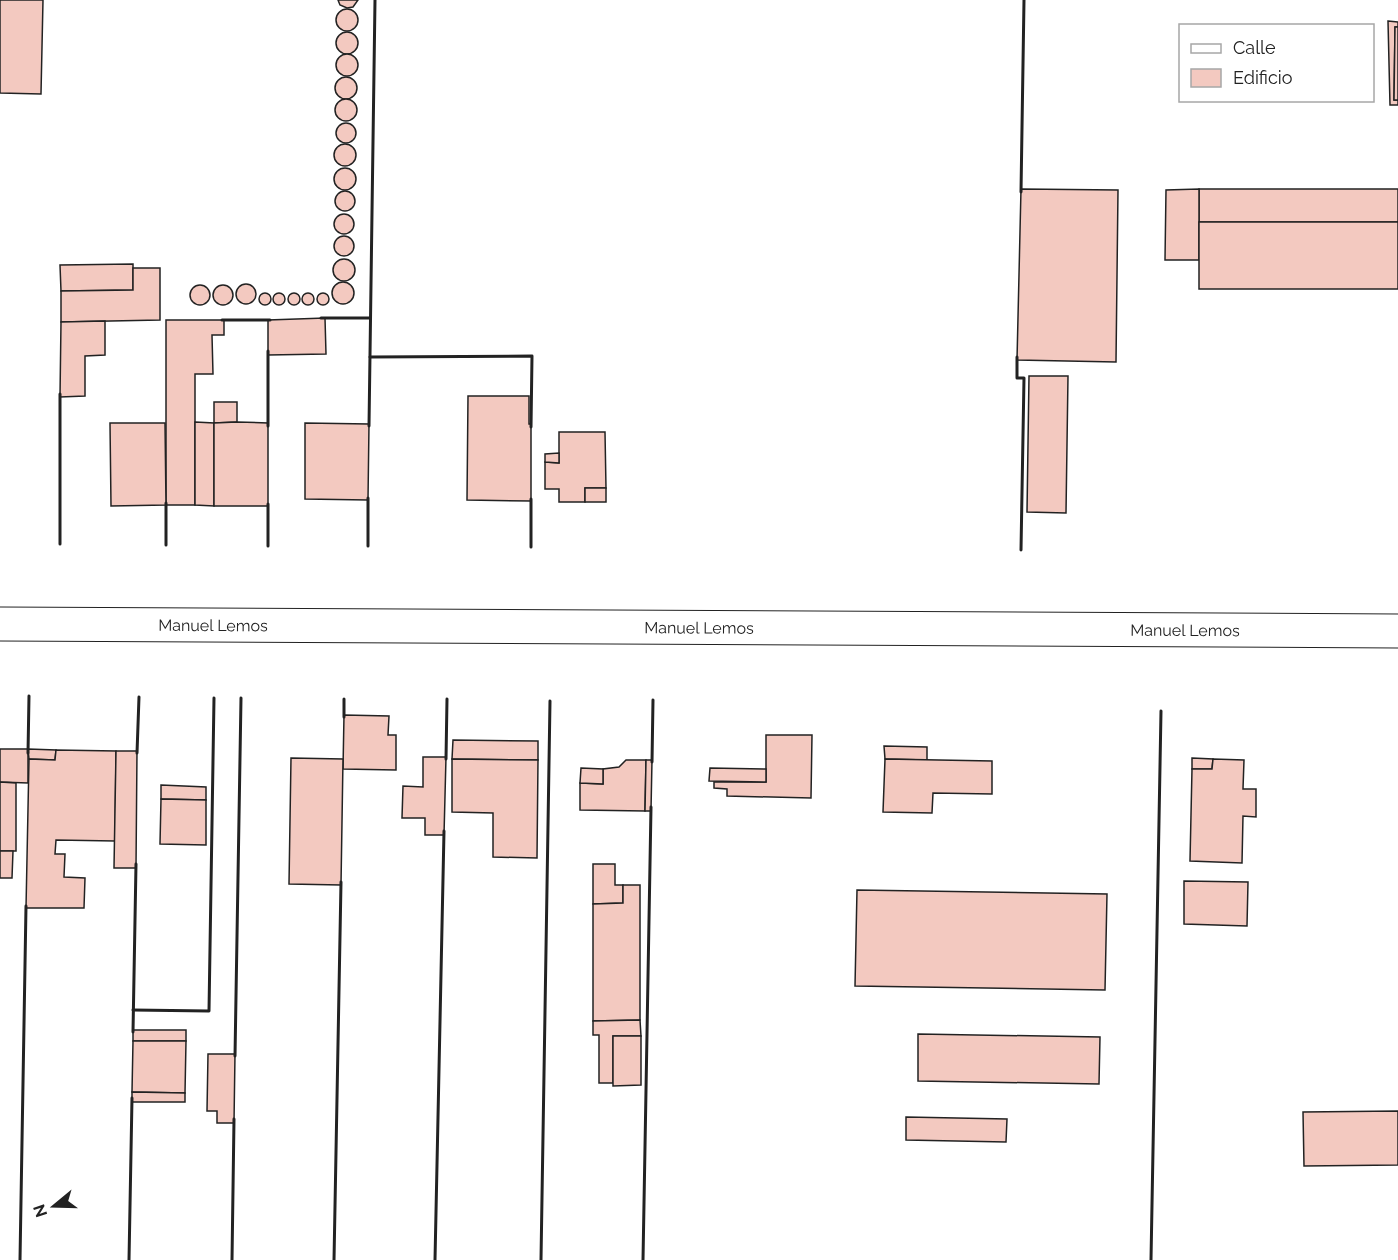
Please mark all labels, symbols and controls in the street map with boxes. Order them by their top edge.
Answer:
legend [1179,24,1374,102]
text: Calle [1233,37,1276,58]
text: Edificio [1233,67,1293,88]
street label: Manuel Lemos [158,615,268,635]
street label: Manuel Lemos [644,618,754,637]
street label: Manuel Lemos [1130,620,1240,640]
north arrow [24,1176,84,1236]
text: N [29,1202,51,1220]

